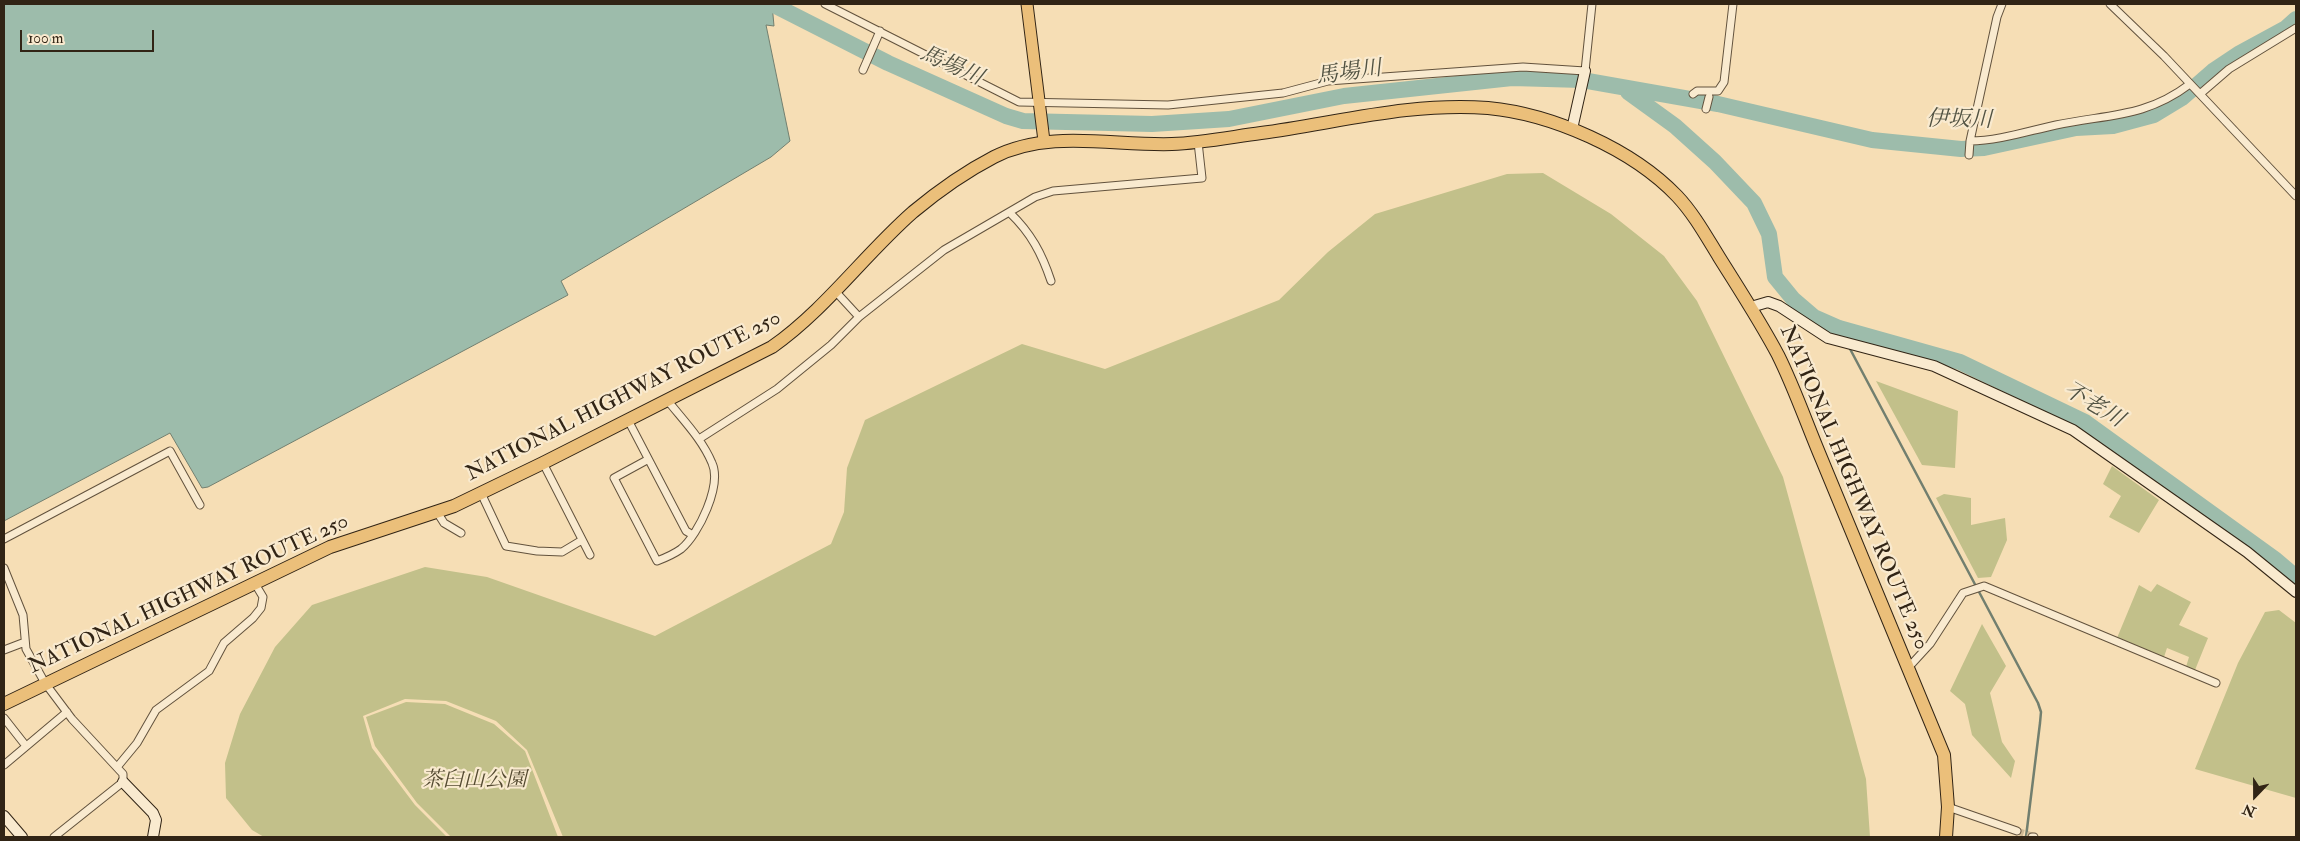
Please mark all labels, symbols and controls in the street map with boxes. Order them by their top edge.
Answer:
scale bar [22,20,156,52]
text: 100 m [28,29,63,48]
water label: 馬場川 [915,42,987,92]
water label: 馬場川 [1314,56,1384,92]
water label: 伊坂川 [1926,107,1992,135]
street label: NATIONAL HIGHWAY ROUTE 250 [462,306,786,488]
street label: NATIONAL HIGHWAY ROUTE 250 [1773,322,1933,654]
water label: 不老川 [2058,378,2128,434]
street label: NATIONAL HIGHWAY ROUTE 250 [25,510,353,680]
park label: 茶臼山公園 [422,768,526,794]
north arrow [2230,771,2280,821]
text: N [2240,800,2258,821]

